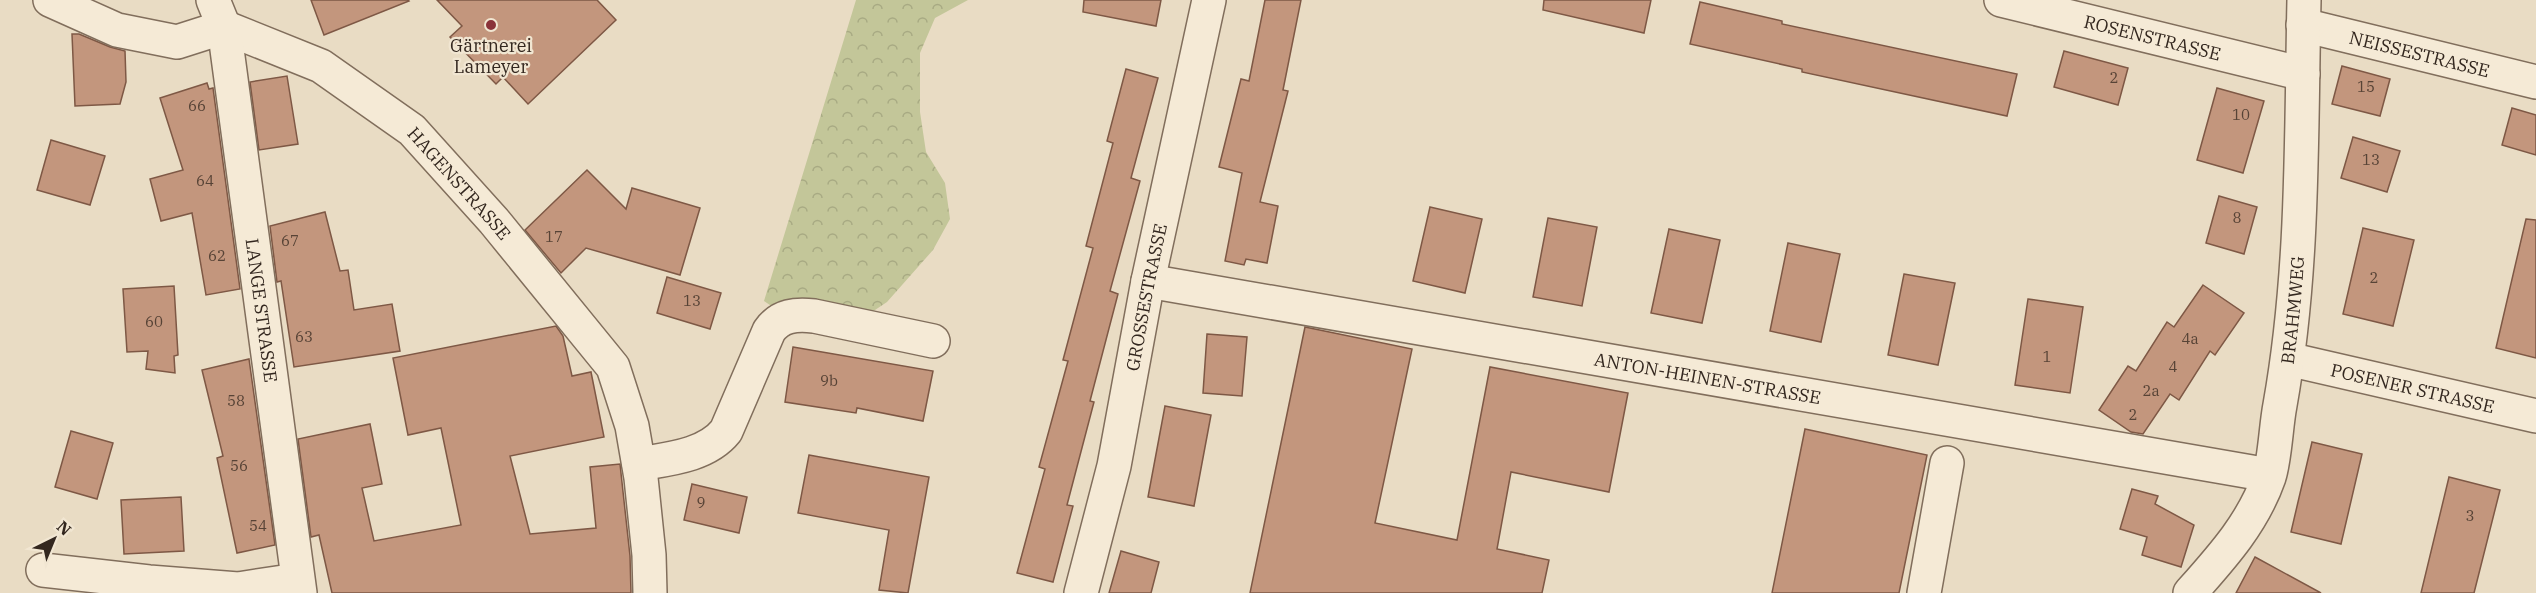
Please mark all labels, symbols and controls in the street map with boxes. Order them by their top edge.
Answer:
street label: ROSENSTRASSE [2082,9,2223,65]
marker: Gärtnerei Lameyer [484,18,498,32]
street label: NEISSESTRASSE [2347,25,2492,82]
place label: Gärtnerei Lameyer [450,34,532,78]
house number: 2 [2109,68,2119,87]
house number: 15 [2357,77,2375,96]
house number: 66 [188,96,206,115]
house number: 10 [2232,105,2250,124]
street label: HAGENSTRASSE [403,122,516,244]
house number: 13 [2362,150,2380,169]
house number: 64 [196,171,214,190]
house number: 8 [2232,208,2242,227]
street label: GROSSESTRASSE [1120,221,1172,373]
house number: 17 [545,227,563,246]
house number: 67 [281,231,299,250]
street label: LANGE STRASSE [241,237,283,384]
house number: 62 [208,246,226,265]
street label: BRAHMWEG [2275,255,2309,366]
house number: 2 [2369,268,2379,287]
house number: 13 [683,291,701,310]
house number: 60 [145,312,163,331]
house number: 63 [295,327,313,346]
house number: 4a [2181,329,2199,348]
street label: ANTON-HEINEN-STRASSE [1593,347,1823,409]
house number: 1 [2042,347,2052,366]
house number: 4 [2168,357,2178,376]
street label: POSENER STRASSE [2329,358,2497,418]
house number: 9b [820,371,838,390]
house number: 2a [2142,381,2160,400]
house number: 58 [227,391,245,410]
house number: 2 [2128,405,2138,424]
house number: 56 [230,456,248,475]
house number: 9 [696,493,706,512]
house number: 3 [2465,506,2475,525]
north arrow [24,509,84,569]
text: N [53,516,76,540]
house number: 54 [249,516,267,535]

